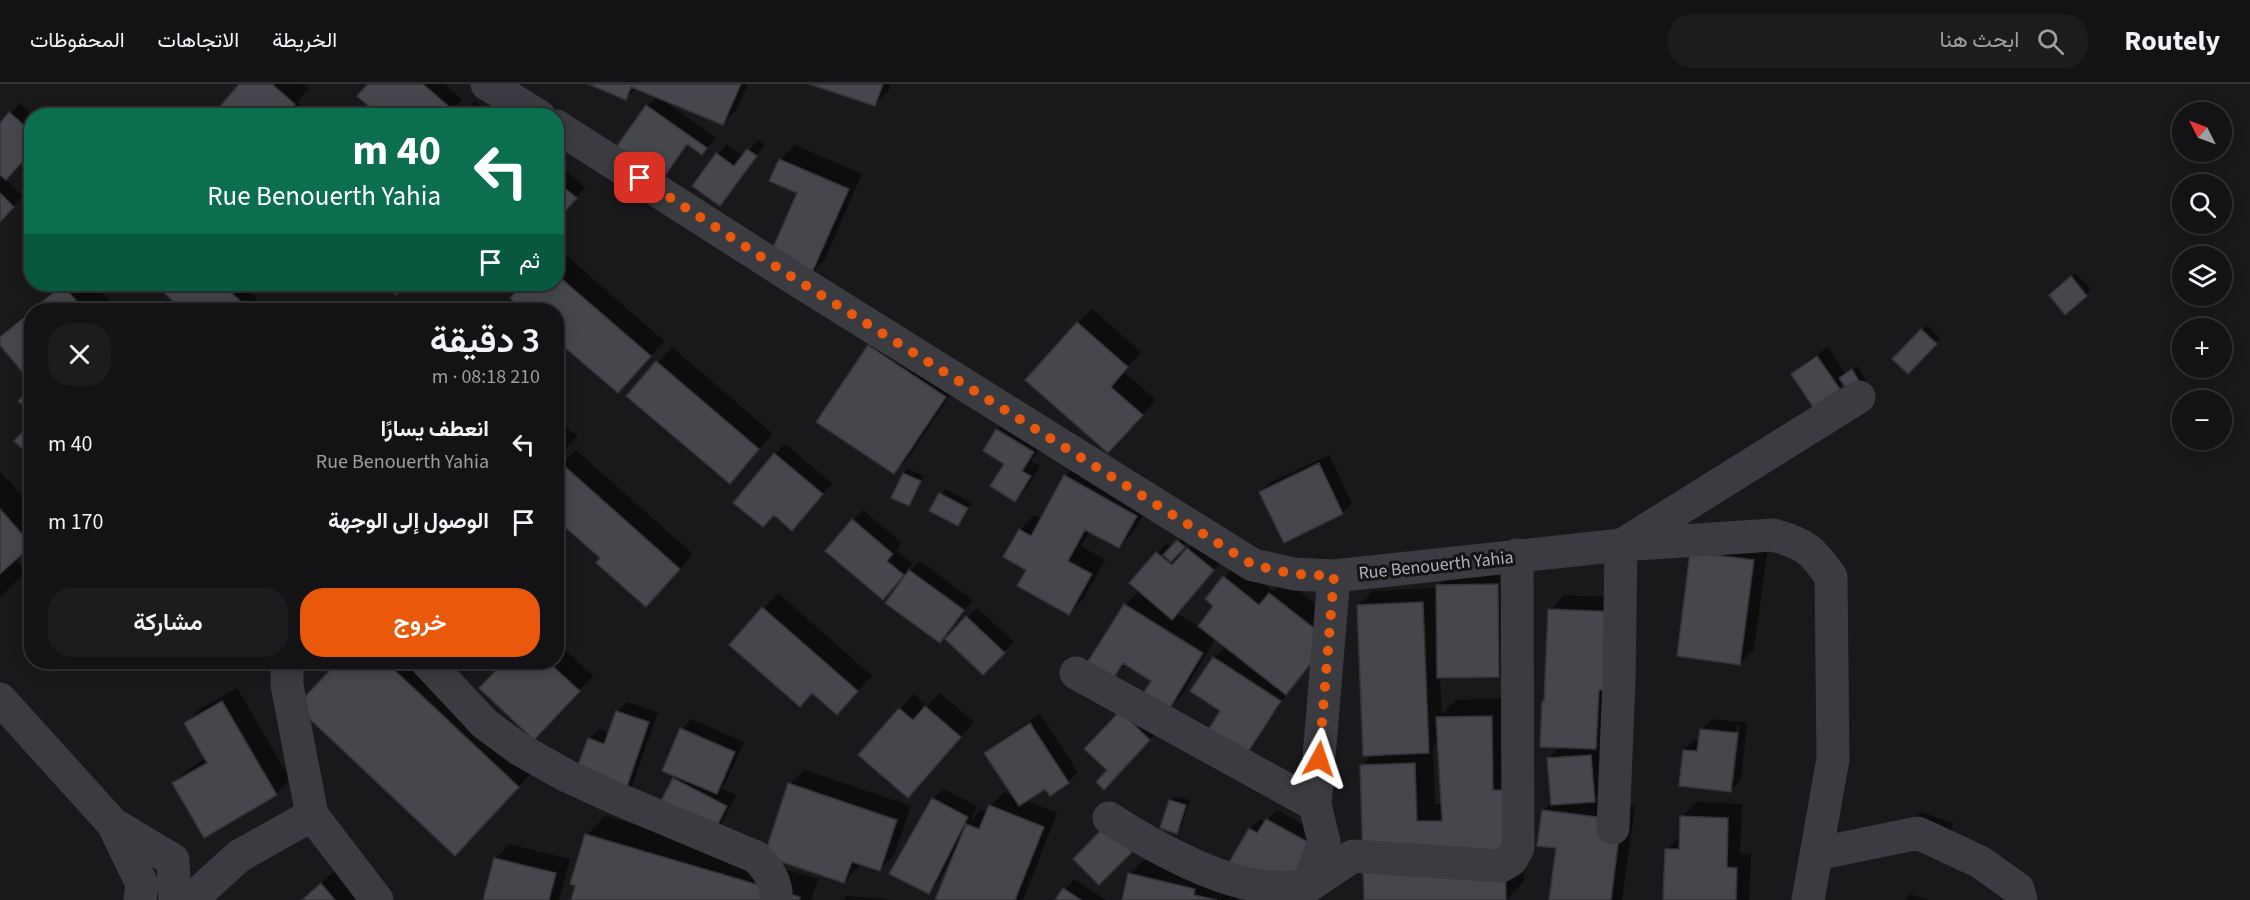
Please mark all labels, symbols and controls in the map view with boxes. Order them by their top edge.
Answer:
search box [1668,14,2088,68]
text: Routely [2124,21,2220,61]
text: ابحث هنا [1939,24,2019,56]
text: المحفوظات [30,25,125,55]
text: الاتجاهات [158,25,239,55]
text: الخريطة [272,25,337,55]
icon: search [2034,25,2067,58]
north arrow [2172,102,2232,162]
map controls [2172,102,2232,450]
text: 40 m [352,121,441,181]
icon: left [462,132,540,210]
pin [614,152,665,203]
icon: arrive [623,161,656,194]
button: search [2172,174,2232,234]
text: Rue Benouerth Yahia [207,177,441,216]
text: ثم [519,245,540,277]
icon: arrive [474,246,507,279]
button: layers [2172,246,2232,306]
text: 3 دقيقة [430,315,540,366]
button: + [2172,318,2232,378]
button: close [48,323,111,386]
text: 210 m · 08:18 [432,363,540,391]
button: − [2172,390,2232,450]
text: انعطف يسارًا [380,413,489,445]
text: 40 m [48,428,93,460]
icon: left [507,428,540,461]
text: Rue Benouerth Yahia [316,448,489,476]
text: الوصول إلى الوجهة [328,505,489,537]
text: 170 m [48,506,103,538]
icon: arrive [507,506,540,539]
street label: Rue Benouerth Yahia [1357,545,1515,586]
button: مشاركة [48,588,288,657]
button: خروج [300,588,540,657]
position arrow [1287,727,1351,791]

